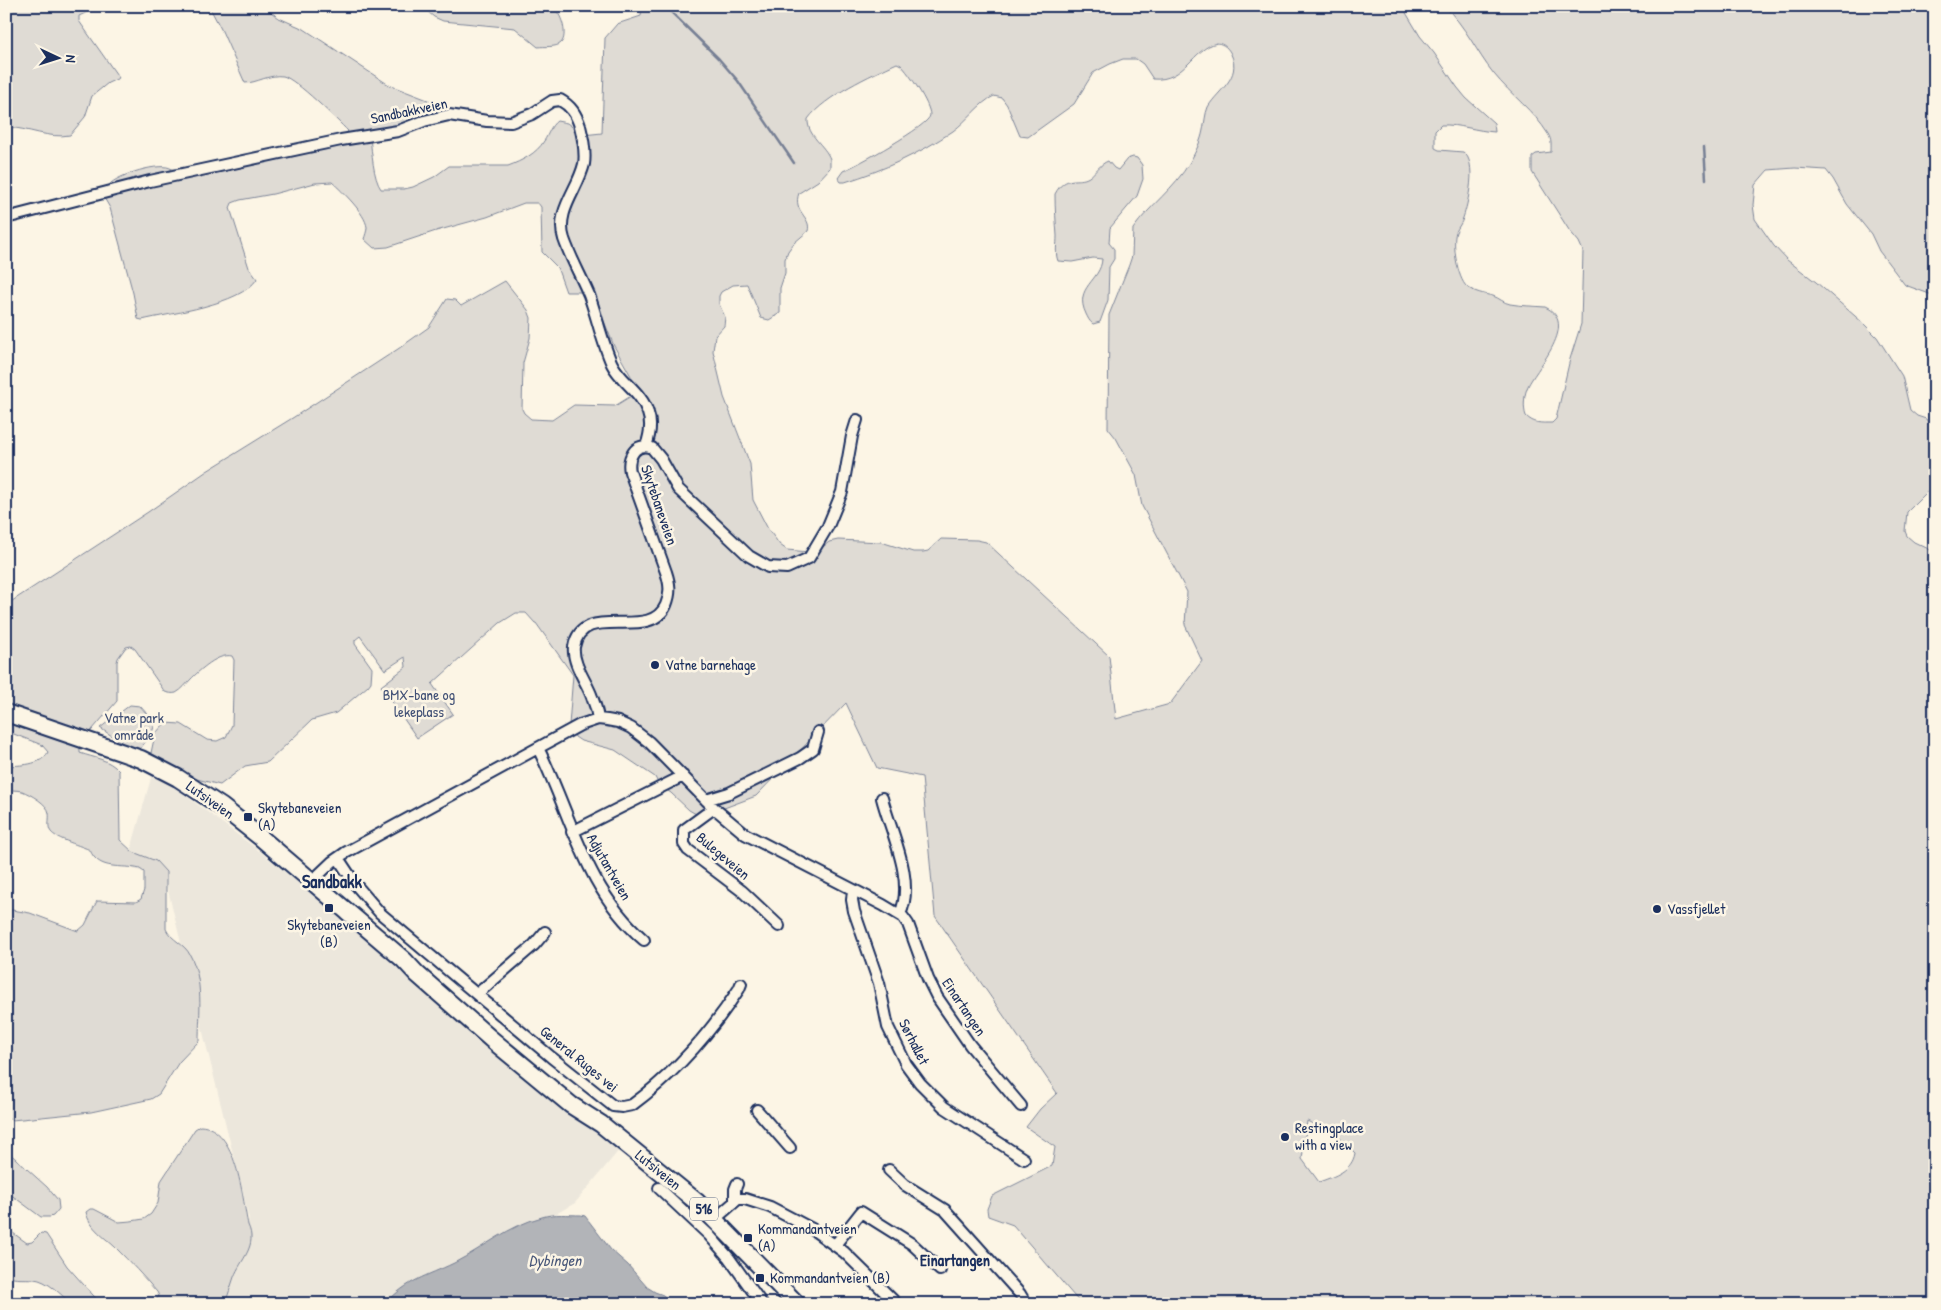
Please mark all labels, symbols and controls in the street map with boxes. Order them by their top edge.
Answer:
north arrow [32,32,82,82]
text: N [62,55,81,64]
street label: Sandbakkveien [369,92,449,129]
street label: Skytebaneveien [636,462,683,548]
place label: Vatne barnehage [665,654,756,675]
marker: Vatne barnehage [649,659,661,671]
park label: BMX-bane og lekeplass [383,684,456,722]
park label: Vatne park område [104,707,164,745]
street label: Lutsiveien [182,776,239,824]
place label: Skytebaneveien (A) [258,797,342,835]
marker: Skytebaneveien (A) [242,811,254,823]
street label: Bulegeveien [692,827,755,884]
street label: Adjutantveien [582,830,637,904]
district label: Sandbakk [302,869,362,894]
place label: Vassfjellet [1667,898,1726,919]
marker: Skytebaneveien (B) [323,902,335,914]
marker: Vassfjellet [1651,903,1663,915]
place label: Skytebaneveien (B) [287,914,371,952]
street label: Einartangen [937,974,992,1040]
street label: Sørhallet [894,1015,935,1069]
street label: General Ruges vei [536,1021,623,1097]
place label: Restingplace with a view [1295,1117,1364,1155]
marker: Restingplace with a view [1279,1131,1291,1143]
street label: Lutsiveien [631,1144,686,1195]
road number: 516 [690,1198,718,1220]
place label: Kommandantveien (A) [758,1218,857,1256]
marker: Kommandantveien (A) [742,1232,754,1244]
water label: Dybingen [529,1249,583,1271]
district label: Einartangen [920,1249,990,1272]
place label: Kommandantveien (B) [770,1267,890,1288]
marker: Kommandantveien (B) [754,1272,766,1284]

